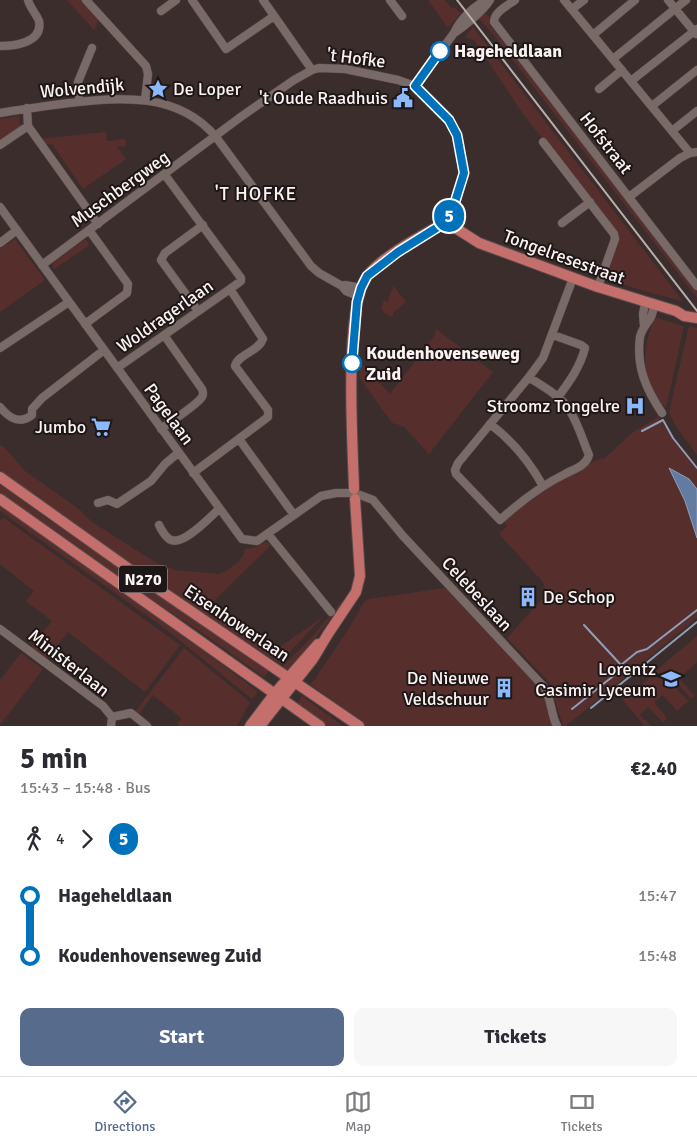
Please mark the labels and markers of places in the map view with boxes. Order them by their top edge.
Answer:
place label: Hageheldlaan [454,40,562,62]
marker: Hageheldlaan [430,41,450,61]
place icon: De Loper [147,78,169,100]
place label: De Loper [173,78,241,100]
place label: 't Oude Raadhuis [259,87,388,109]
public building icon: 't Oude Raadhuis [392,87,414,109]
place label: Koudenhovenseweg Zuid [366,342,520,385]
marker: Koudenhovenseweg Zuid [342,353,362,373]
place label: Stroomz Tongelre [487,395,620,417]
hospital icon: Stroomz Tongelre [624,395,646,417]
place label: Jumbo [35,416,86,438]
supermarket icon: Jumbo [90,416,112,438]
building icon: De Schop [517,586,539,608]
place label: De Schop [543,586,615,608]
place label: Lorentz Casimir Lyceum [535,658,656,701]
place label: De Nieuwe Veldschuur [403,667,489,710]
school or university icon: Lorentz Casimir Lyceum [660,668,682,690]
building icon: De Nieuwe Veldschuur [493,677,515,699]

